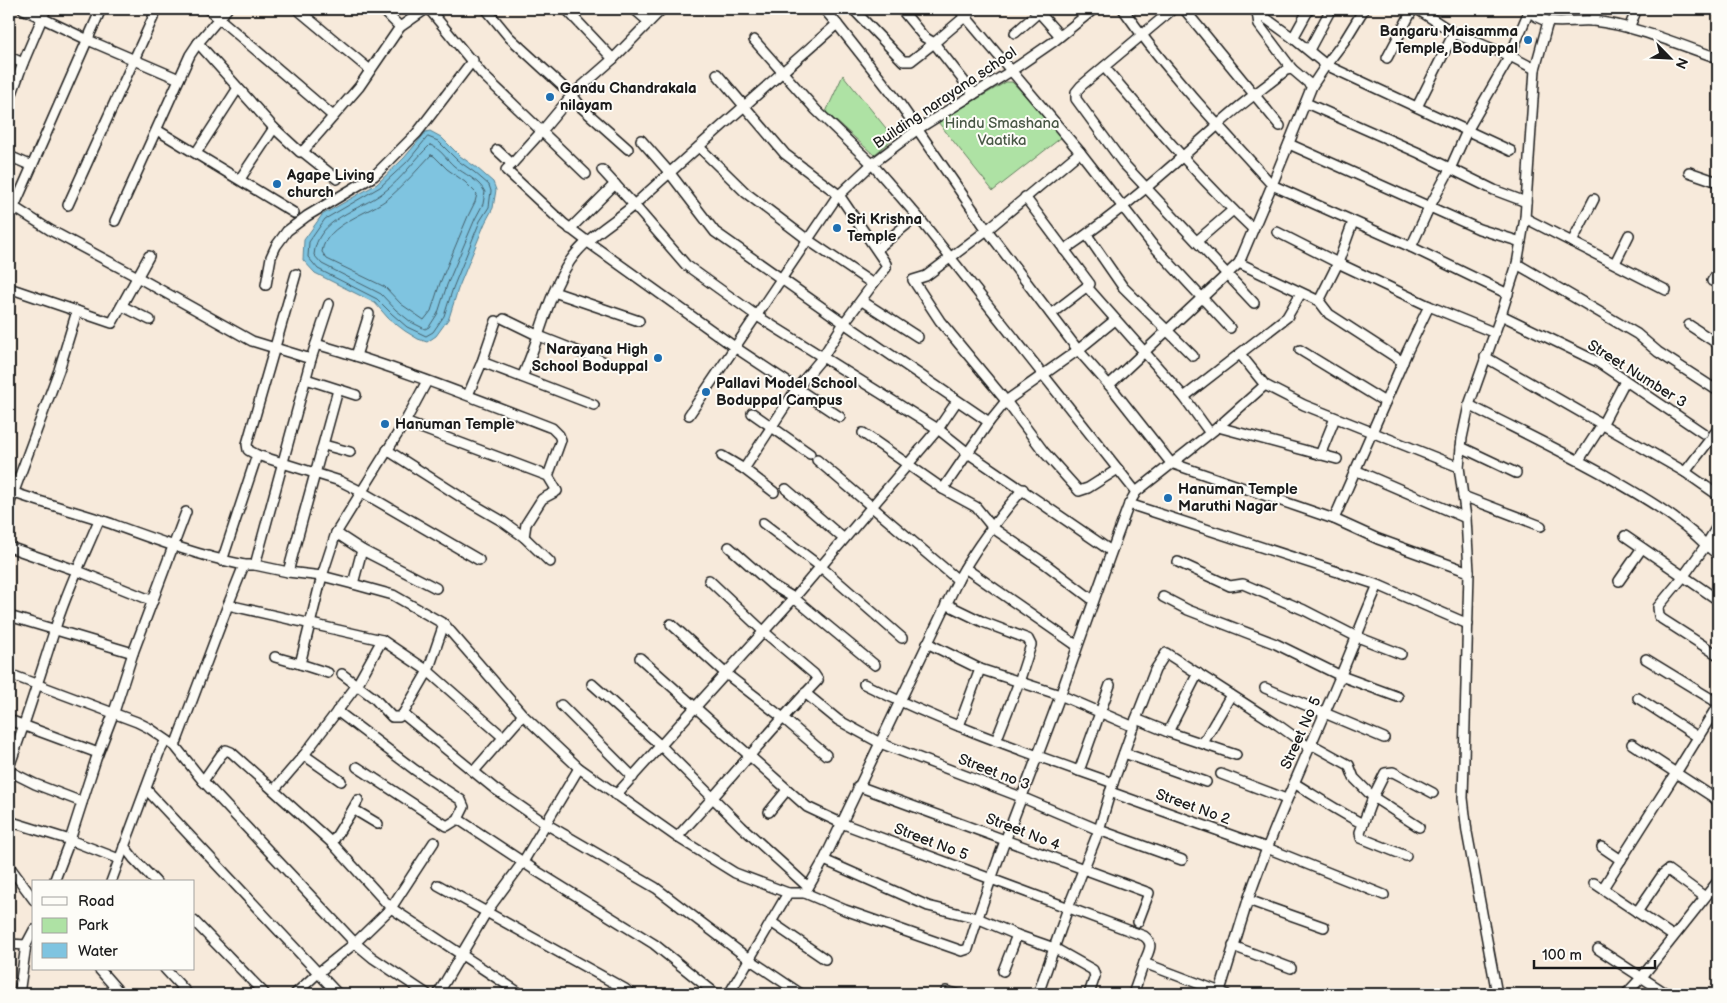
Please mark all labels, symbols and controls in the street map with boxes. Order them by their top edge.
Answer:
place label: Bangaru Maisamma Temple, Boduppal [1379,22,1518,58]
north arrow [1644,32,1694,82]
marker: Bangaru Maisamma Temple, Boduppal [1522,34,1534,46]
street label: Building narayana school [870,43,1020,153]
text: N [1672,55,1691,71]
place label: Gandu Chandrakala nilayam [560,79,697,115]
marker: Gandu Chandrakala nilayam [544,91,556,103]
park label: Hindu Smashana Vaatika [945,114,1059,150]
place label: Agape Living church [286,166,375,202]
marker: Agape Living church [271,178,283,190]
place label: Sri Krishna Temple [847,210,922,246]
marker: Sri Krishna Temple [831,222,843,234]
street label: Street Number 3 [1584,336,1690,412]
place label: Narayana High School Boduppal [532,340,648,376]
marker: Narayana High School Boduppal [652,352,664,364]
place label: Pallavi Model School Boduppal Campus [716,374,857,410]
marker: Pallavi Model School Boduppal Campus [700,386,712,398]
place label: Hanuman Temple [395,415,515,434]
marker: Hanuman Temple [379,418,391,430]
place label: Hanuman Temple Maruthi Nagar [1178,480,1298,516]
marker: Hanuman Temple Maruthi Nagar [1162,492,1174,504]
street label: Street No 5 [1277,694,1325,772]
street label: Street no 3 [955,750,1033,794]
street label: Street No 2 [1153,785,1233,829]
street label: Street No 4 [983,809,1063,855]
street label: Street No 5 [891,819,971,865]
legend [32,880,195,970]
text: Road [78,892,114,911]
text: Park [78,916,109,935]
scale bar [1534,938,1656,970]
text: Water [78,942,118,961]
text: 100 m [1542,946,1582,965]

